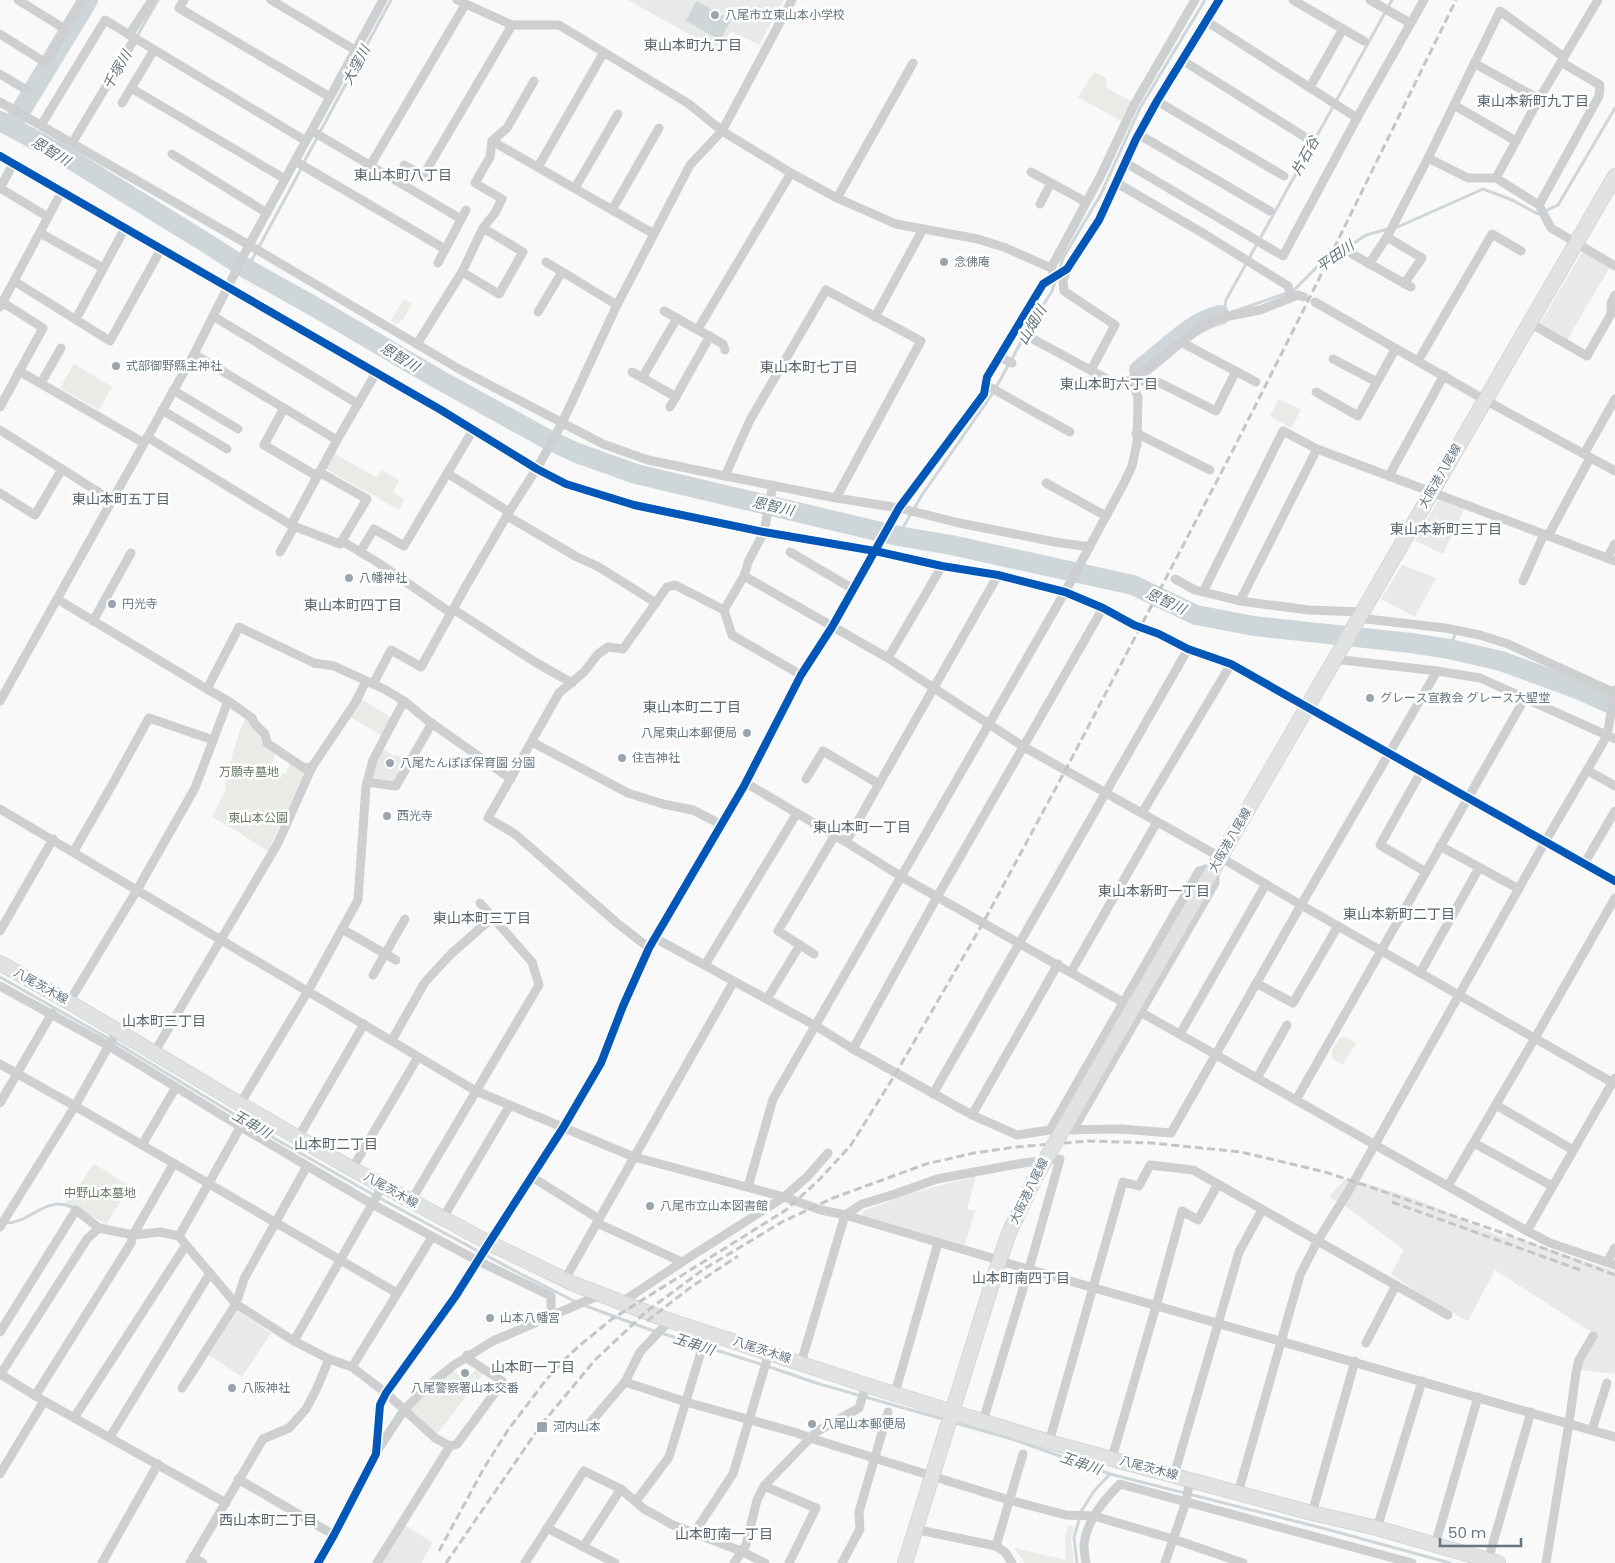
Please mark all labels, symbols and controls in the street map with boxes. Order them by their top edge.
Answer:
place label: 八尾市立東山本小学校 [725,6,845,23]
marker: 八尾市立東山本小学校 [709,9,721,21]
district label: 東山本町九丁目 [644,35,742,55]
water label: 大窪川 [337,40,376,88]
water label: 千塚川 [98,45,137,93]
district label: 東山本新町九丁目 [1477,91,1589,111]
water label: 恩智川 [28,132,76,171]
water label: 片石谷 [1286,132,1324,179]
district label: 東山本町八丁目 [354,165,452,185]
water label: 平田川 [1312,235,1360,276]
place label: 念佛庵 [954,253,990,270]
marker: 念佛庵 [938,256,950,268]
water label: 山畑川 [1013,300,1052,348]
water label: 恩智川 [377,338,425,377]
place label: 式部御野縣主神社 [126,357,222,374]
district label: 東山本町七丁目 [760,357,858,377]
marker: 式部御野縣主神社 [110,360,122,372]
district label: 東山本町六丁目 [1060,374,1158,394]
street label: 大阪港八尾線 [1414,440,1465,511]
district label: 東山本町五丁目 [72,489,170,509]
water label: 恩智川 [750,492,798,521]
district label: 東山本新町三丁目 [1390,519,1502,539]
place label: 八幡神社 [359,569,407,586]
marker: 八幡神社 [343,572,355,584]
water label: 恩智川 [1143,583,1191,620]
place label: 円光寺 [122,595,158,612]
district label: 東山本町四丁目 [304,595,402,615]
marker: 円光寺 [106,598,118,610]
place label: グレース宣教会 グレース大聖堂 [1380,689,1550,706]
marker: グレース宣教会 グレース大聖堂 [1364,692,1376,704]
district label: 東山本町二丁目 [643,697,741,717]
place label: 八尾東山本郵便局 [641,724,737,741]
marker: 八尾東山本郵便局 [741,727,753,739]
place label: 住吉神社 [632,749,680,766]
marker: 住吉神社 [616,752,628,764]
place label: 八尾たんぽぽ保育園 分園 [400,754,535,771]
marker: 八尾たんぽぽ保育園 分園 [384,757,396,769]
park label: 万願寺墓地 [219,763,279,780]
street label: 大阪港八尾線 [1204,804,1255,875]
place label: 西光寺 [397,807,433,824]
park label: 東山本公園 [228,809,288,826]
marker: 西光寺 [381,810,393,822]
district label: 東山本町一丁目 [813,817,911,837]
district label: 東山本新町一丁目 [1098,881,1210,901]
district label: 東山本新町二丁目 [1343,904,1455,924]
district label: 東山本町三丁目 [433,908,531,928]
street label: 八尾茨木線 [11,964,72,1008]
district label: 山本町三丁目 [122,1011,206,1031]
water label: 玉串川 [229,1105,277,1144]
district label: 山本町二丁目 [294,1134,378,1154]
street label: 大阪港八尾線 [1005,1155,1052,1227]
street label: 八尾茨木線 [361,1168,422,1212]
park label: 中野山本墓地 [64,1184,136,1201]
place label: 八尾市立山本図書館 [660,1197,768,1214]
marker: 八尾市立山本図書館 [644,1200,656,1212]
district label: 山本町南四丁目 [972,1268,1070,1288]
place label: 山本八幡宮 [500,1309,560,1326]
marker: 山本八幡宮 [484,1312,496,1324]
water label: 玉串川 [671,1328,719,1361]
street label: 八尾茨木線 [731,1332,793,1367]
district label: 山本町一丁目 [491,1357,575,1377]
marker: 八尾警察署山本交番 [459,1367,471,1379]
place label: 八阪神社 [242,1379,290,1396]
place label: 八尾警察署山本交番 [411,1379,519,1396]
marker: 八阪神社 [226,1382,238,1394]
place label: 八尾山本郵便局 [822,1415,906,1432]
place label: 河内山本 [553,1418,601,1435]
marker: 八尾山本郵便局 [806,1418,818,1430]
marker: 河内山本 [535,1420,549,1434]
water label: 玉串川 [1058,1447,1106,1480]
street label: 八尾茨木線 [1118,1452,1180,1483]
district label: 西山本町二丁目 [219,1510,317,1530]
scale bar [1440,1516,1521,1548]
text: 50 m [1448,1522,1486,1543]
district label: 山本町南一丁目 [675,1524,773,1544]

